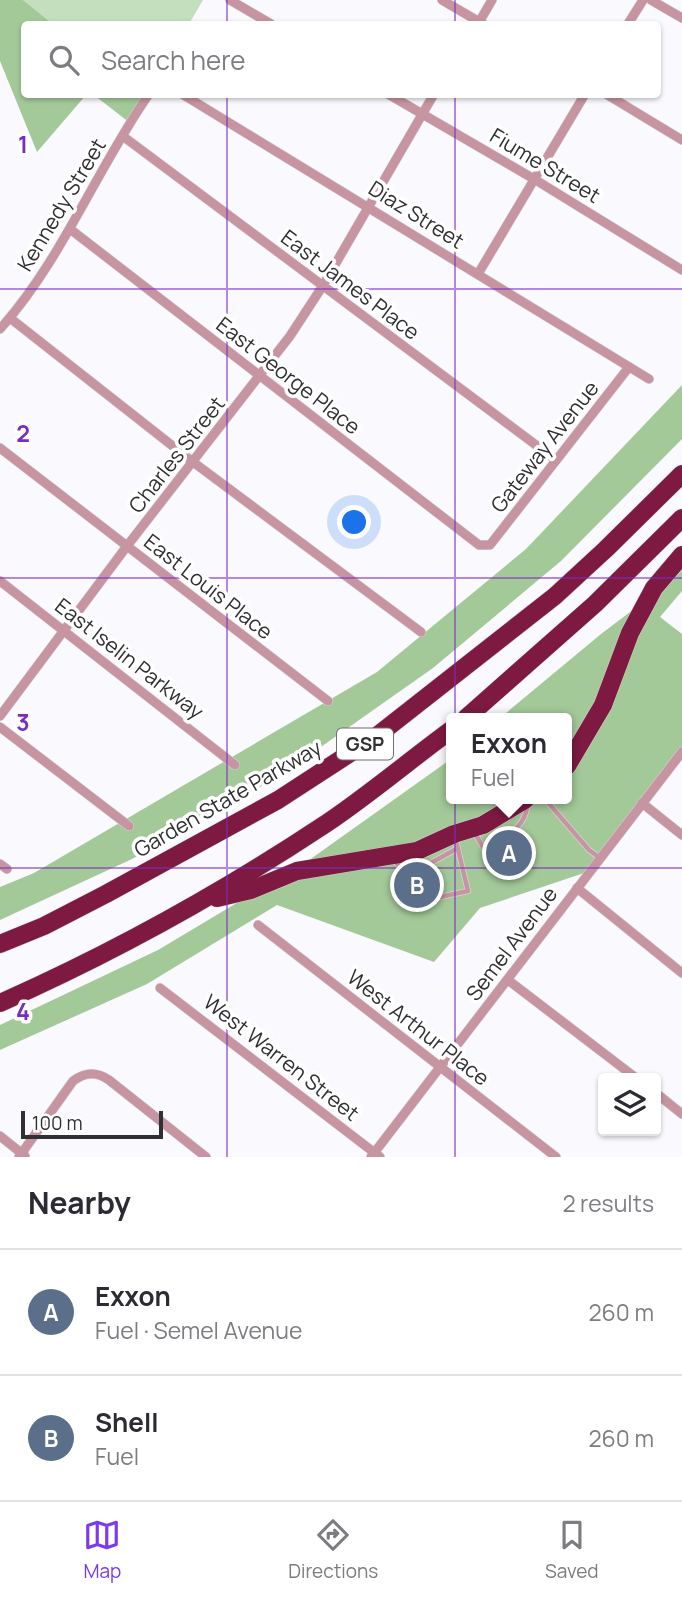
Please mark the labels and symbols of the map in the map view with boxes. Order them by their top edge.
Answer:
street label: Fiume Street [485,121,606,209]
text: 1 [18,128,28,160]
street label: Kennedy Street [10,133,112,276]
street label: Diaz Street [363,174,470,255]
street label: East James Place [276,223,426,346]
street label: East George Place [211,310,366,440]
street label: Gateway Avenue [484,375,605,518]
street label: Charles Street [122,390,231,518]
text: 2 [16,417,30,449]
your location [337,505,371,539]
street label: East Louis Place [139,527,279,645]
street label: East Iselin Parkway [50,591,210,725]
text: 3 [16,706,30,738]
road number: GSP [337,729,393,760]
street label: Garden State Parkway [129,733,326,863]
pin: A [486,827,532,879]
pin: B [394,859,440,911]
street label: Semel Avenue [459,881,563,1006]
street label: West Arthur Place [342,963,495,1092]
street label: West Warren Street [198,988,365,1127]
text: 4 [16,995,30,1027]
scale bar [21,1108,163,1140]

